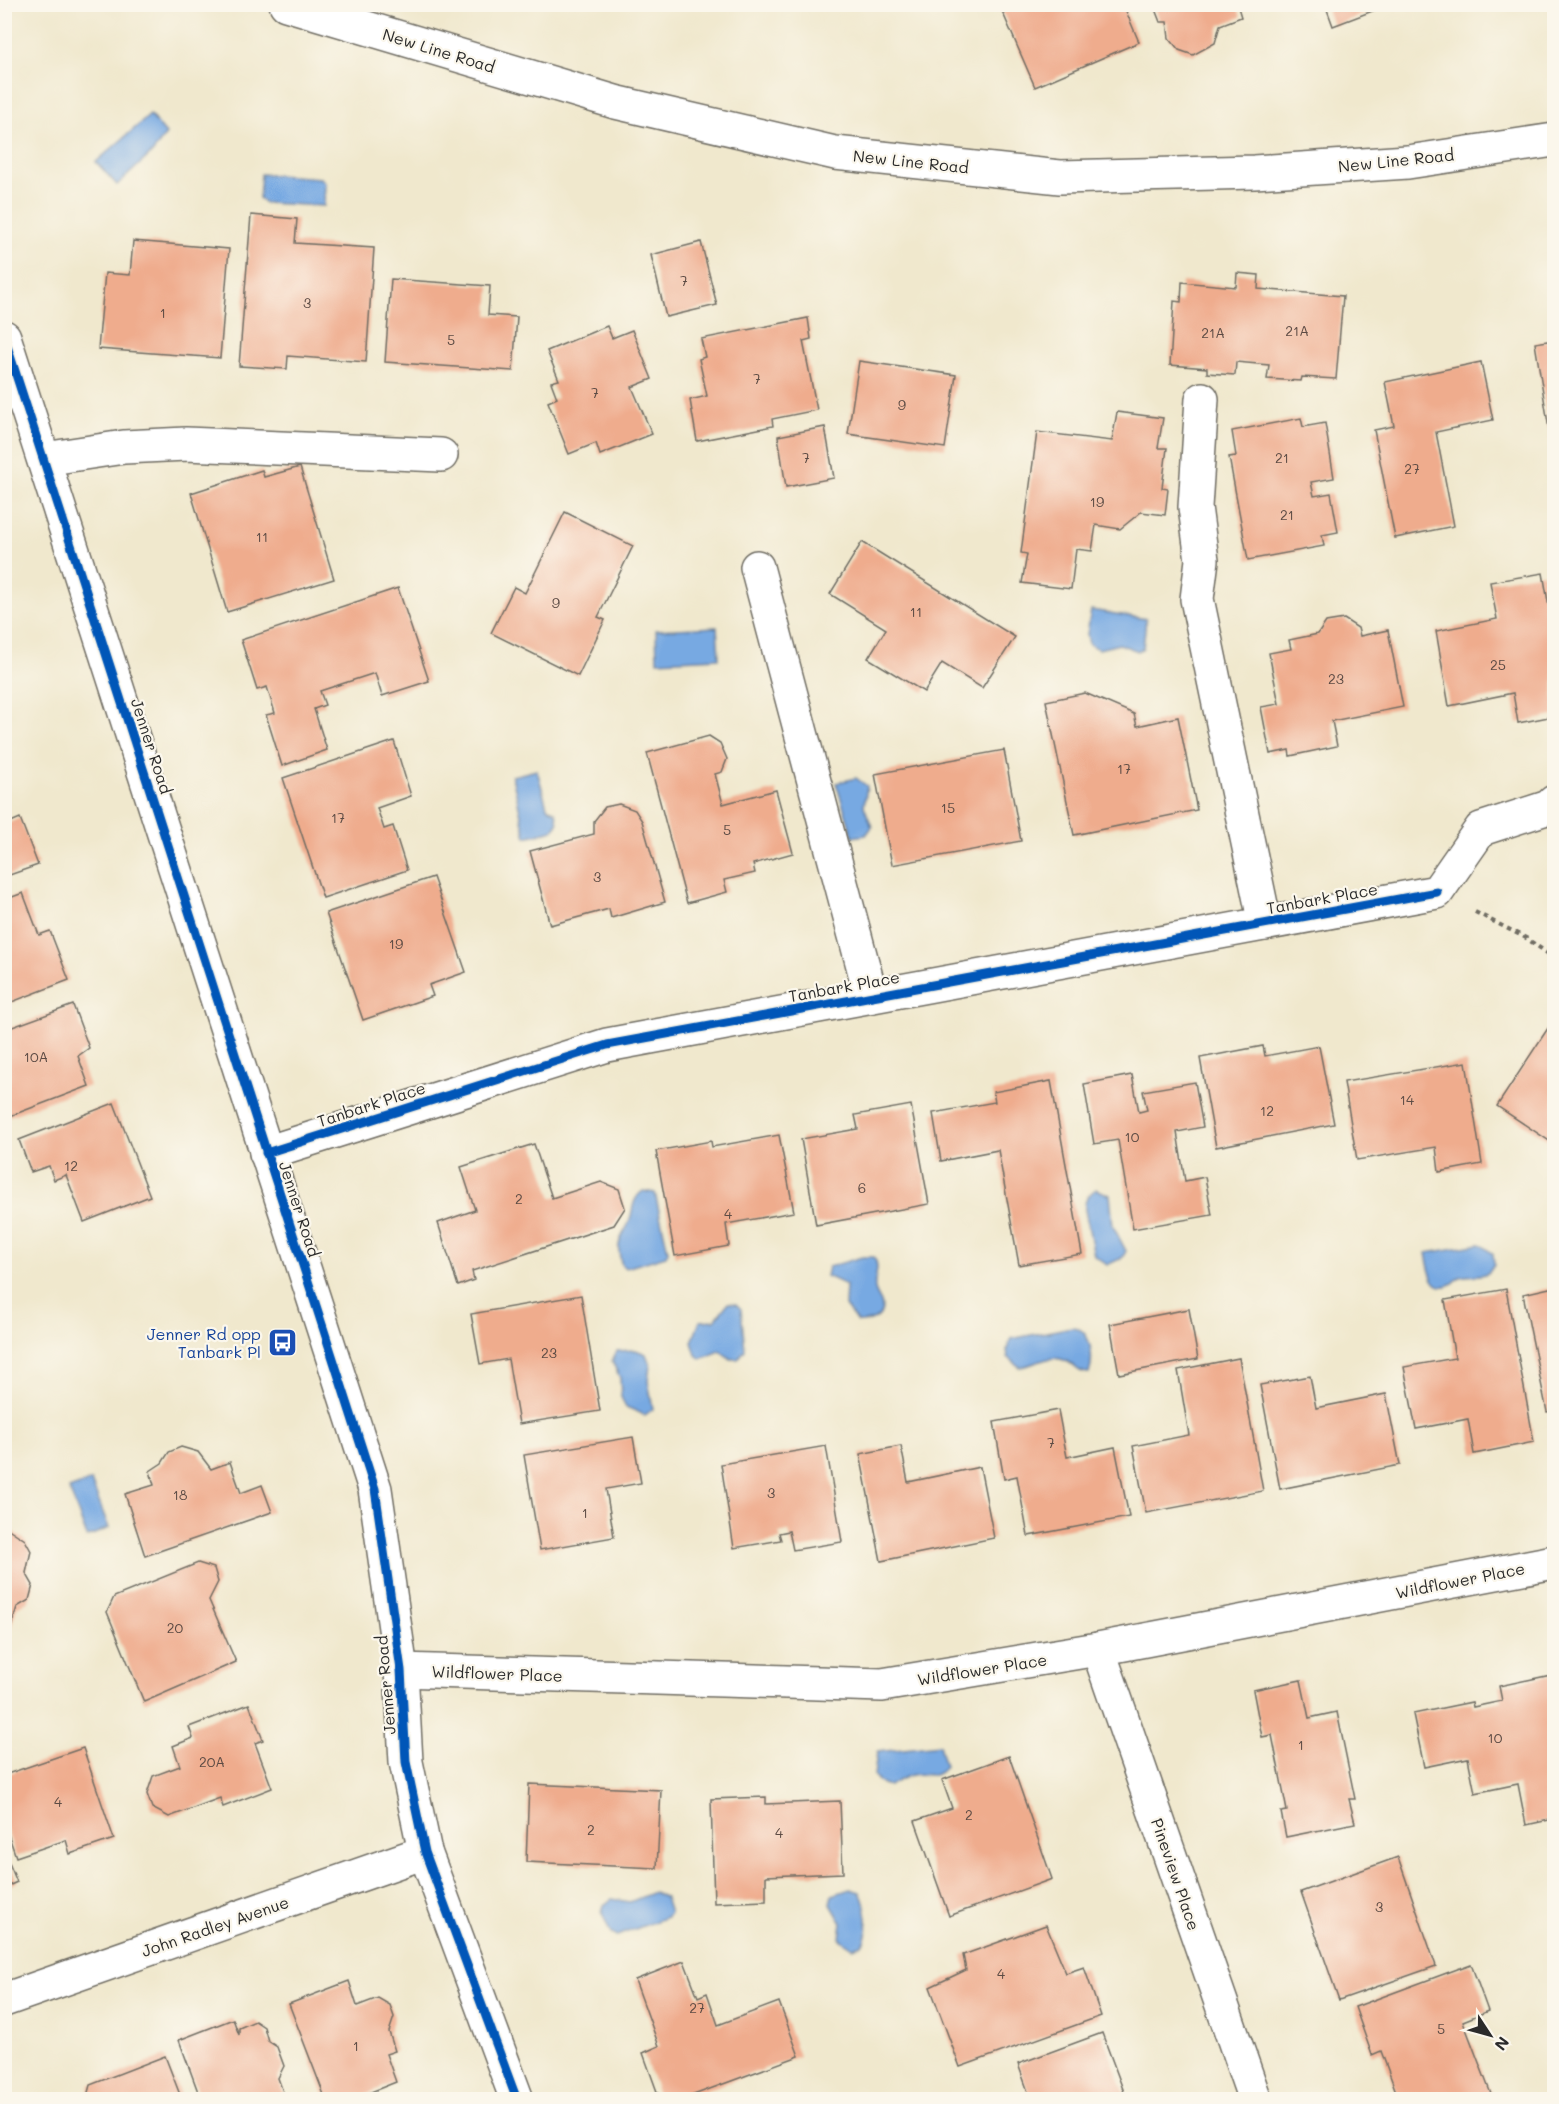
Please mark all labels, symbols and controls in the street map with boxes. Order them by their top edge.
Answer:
street label: New Line Road [380,23,498,77]
street label: New Line Road [1337,143,1455,177]
street label: New Line Road [852,144,970,178]
house number: 7 [680,271,688,290]
house number: 3 [303,293,311,312]
house number: 1 [160,303,166,322]
house number: 21A [1285,321,1309,340]
house number: 21A [1201,323,1225,342]
house number: 5 [447,330,455,349]
house number: 7 [753,369,761,388]
house number: 7 [591,383,599,402]
house number: 9 [898,395,906,414]
house number: 7 [802,448,810,467]
house number: 21 [1275,448,1289,467]
house number: 27 [1404,459,1420,478]
house number: 19 [1090,492,1104,511]
house number: 21 [1280,505,1294,524]
house number: 11 [256,527,268,546]
house number: 9 [552,593,560,612]
house number: 11 [910,602,922,621]
house number: 25 [1490,655,1506,674]
house number: 23 [1328,669,1344,688]
street label: Jenner Road [127,696,177,796]
house number: 17 [1117,759,1131,778]
house number: 15 [941,798,955,817]
house number: 17 [331,808,345,827]
house number: 5 [723,820,731,839]
house number: 3 [593,867,601,886]
street label: Tanbark Place [1265,878,1379,918]
house number: 19 [389,934,403,953]
street label: Tanbark Place [787,966,901,1006]
house number: 10A [24,1047,48,1066]
street label: Tanbark Place [314,1077,428,1131]
house number: 14 [1400,1090,1415,1109]
house number: 12 [1260,1101,1274,1120]
house number: 10 [1125,1127,1140,1146]
house number: 12 [64,1156,78,1175]
street label: Jenner Road [275,1159,325,1259]
house number: 6 [858,1178,866,1197]
house number: 2 [515,1189,523,1208]
house number: 4 [724,1204,733,1223]
place label: Jenner Rd opp Tanbark Pl [147,1323,261,1362]
bus stop icon: Jenner Rd opp Tanbark Pl [266,1326,298,1358]
house number: 23 [541,1343,557,1362]
house number: 7 [1047,1433,1055,1452]
house number: 3 [767,1483,775,1502]
house number: 18 [173,1485,187,1504]
house number: 1 [582,1503,588,1522]
street label: Wildflower Place [1394,1557,1526,1603]
house number: 20 [167,1618,184,1637]
street label: Jenner Road [370,1635,400,1735]
street label: Wildflower Place [915,1648,1049,1690]
street label: Wildflower Place [431,1660,563,1686]
house number: 10 [1488,1728,1503,1747]
house number: 1 [1298,1735,1304,1754]
house number: 20A [199,1752,225,1771]
house number: 4 [54,1792,63,1811]
house number: 2 [965,1805,973,1824]
street label: Pineview Place [1147,1815,1205,1933]
house number: 2 [587,1820,595,1839]
house number: 4 [775,1823,784,1842]
street label: John Radley Avenue [139,1891,291,1961]
house number: 3 [1375,1897,1383,1916]
house number: 4 [997,1964,1006,1983]
house number: 27 [689,1998,705,2017]
north arrow [1460,2005,1520,2065]
house number: 5 [1437,2019,1445,2038]
text: N [1490,2033,1515,2055]
house number: 1 [353,2036,359,2055]

